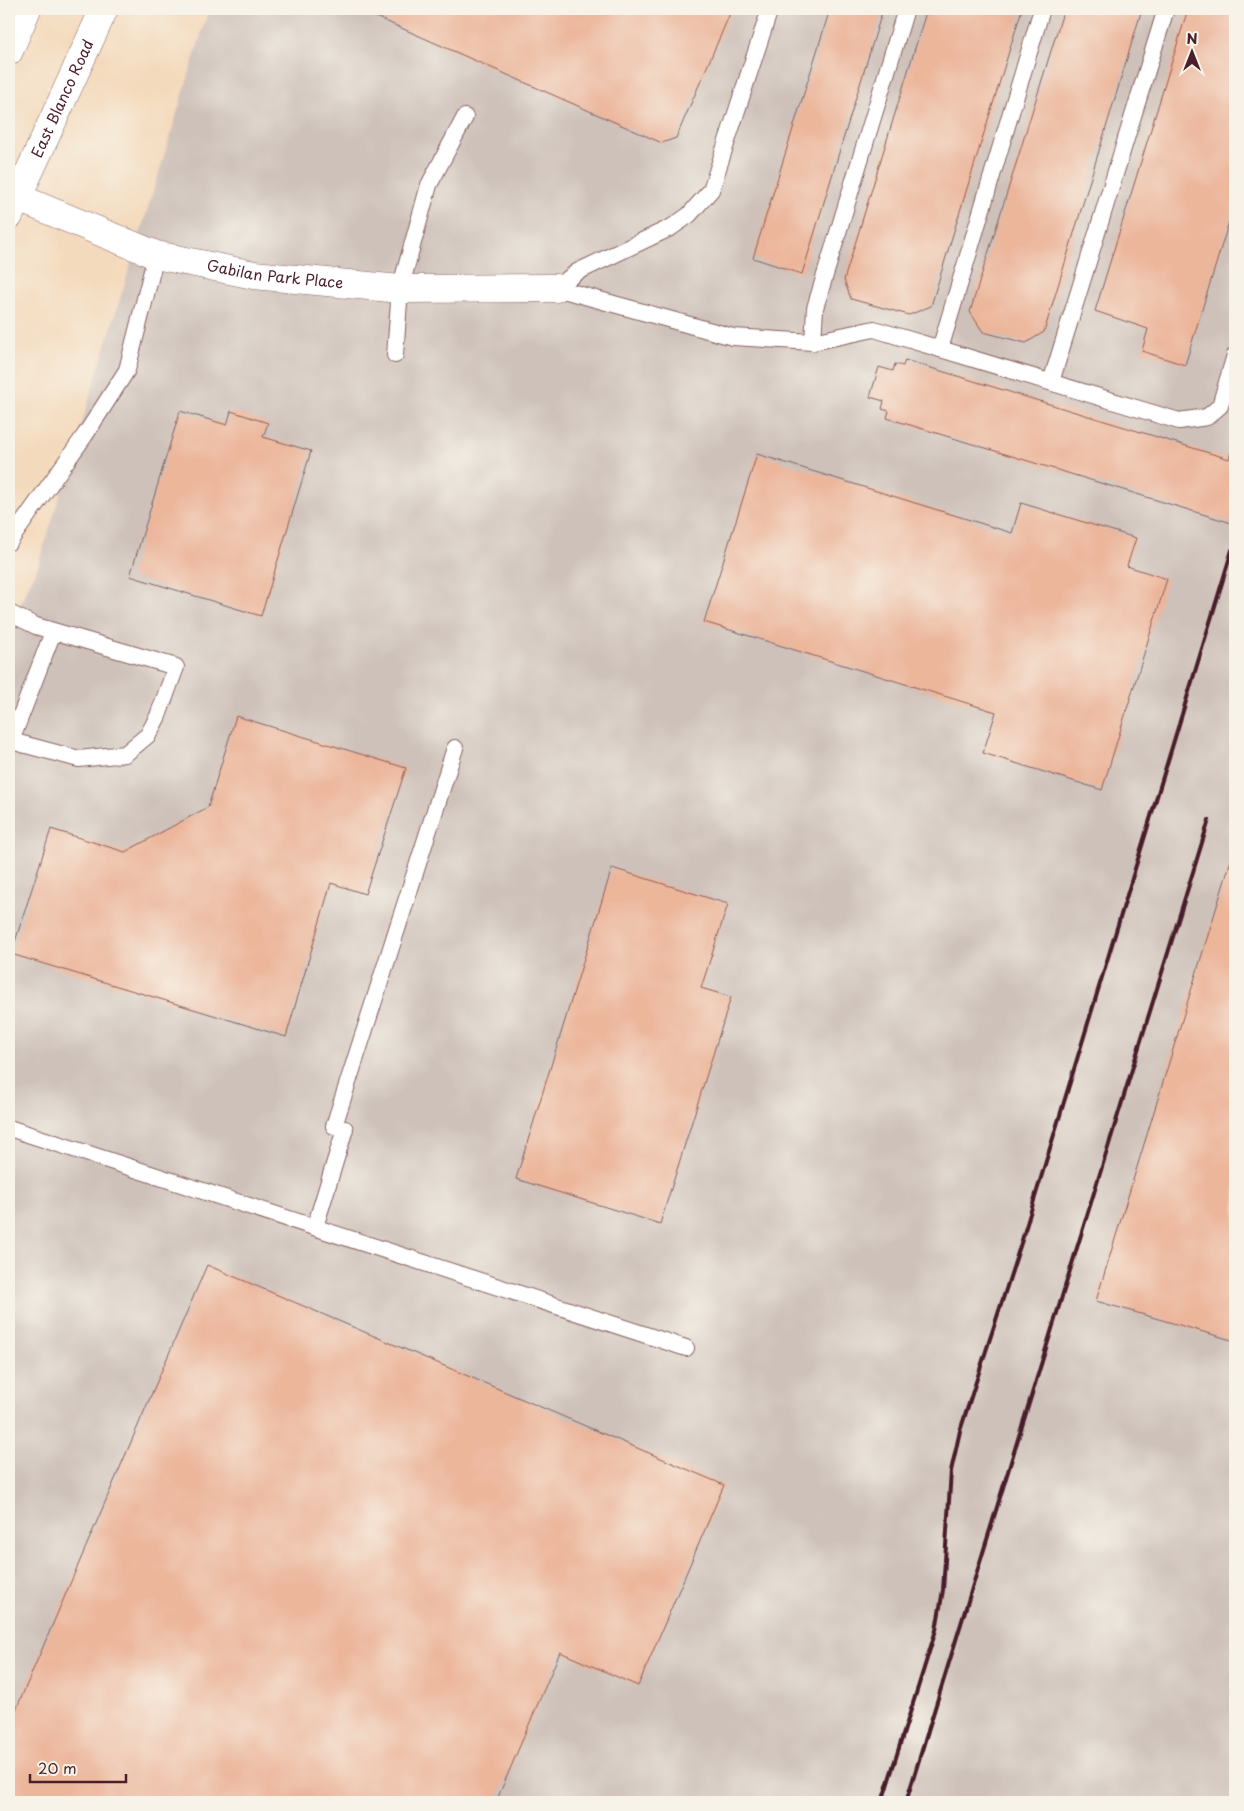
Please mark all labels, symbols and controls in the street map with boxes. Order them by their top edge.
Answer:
north arrow [1166,28,1216,78]
text: N [1186,28,1198,49]
street label: East Blanco Road [24,35,99,161]
street label: Gabilan Park Place [205,253,344,294]
scale bar [30,1751,126,1783]
text: 20 m [38,1756,77,1779]

